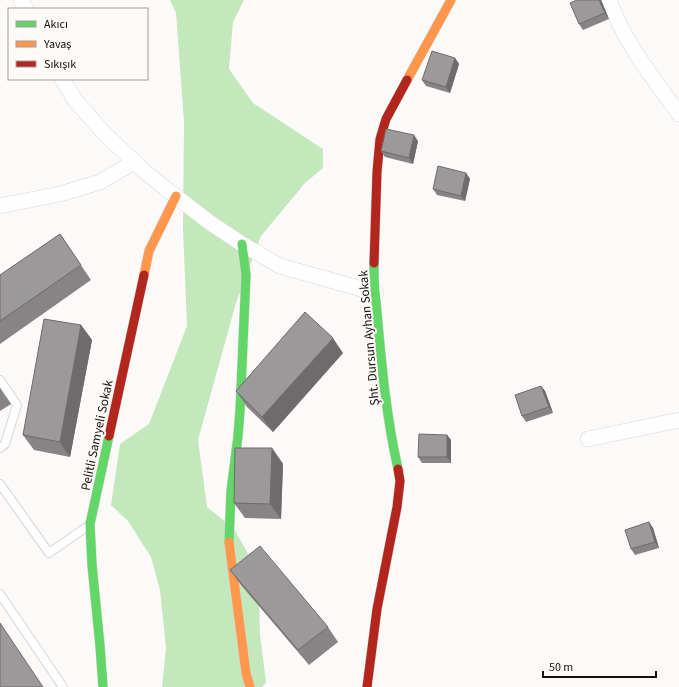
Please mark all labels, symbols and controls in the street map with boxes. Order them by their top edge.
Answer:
legend [8,8,148,80]
text: Akıcı [44,16,68,33]
text: Yavaş [43,36,71,53]
text: Sıkışık [44,56,76,73]
street label: Şht. Dursun Ayhan Sokak [354,269,384,406]
street label: Pelitli Samyeli Sokak [76,378,118,492]
scale bar [543,653,656,679]
text: 50 m [549,659,573,676]

